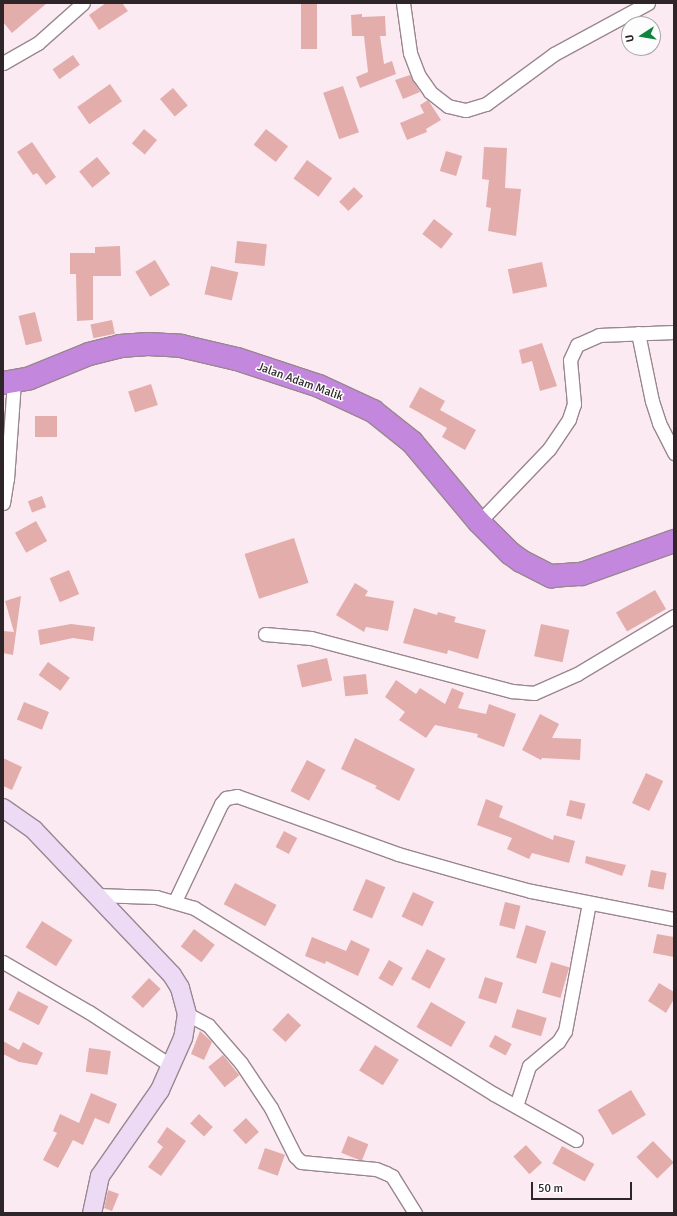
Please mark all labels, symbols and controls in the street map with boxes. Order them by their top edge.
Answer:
north arrow [621,16,661,56]
text: U [623,33,637,43]
street label: Jalan Adam Malik [255,360,345,404]
scale bar [533,1174,634,1200]
text: 50 m [538,1181,563,1196]

